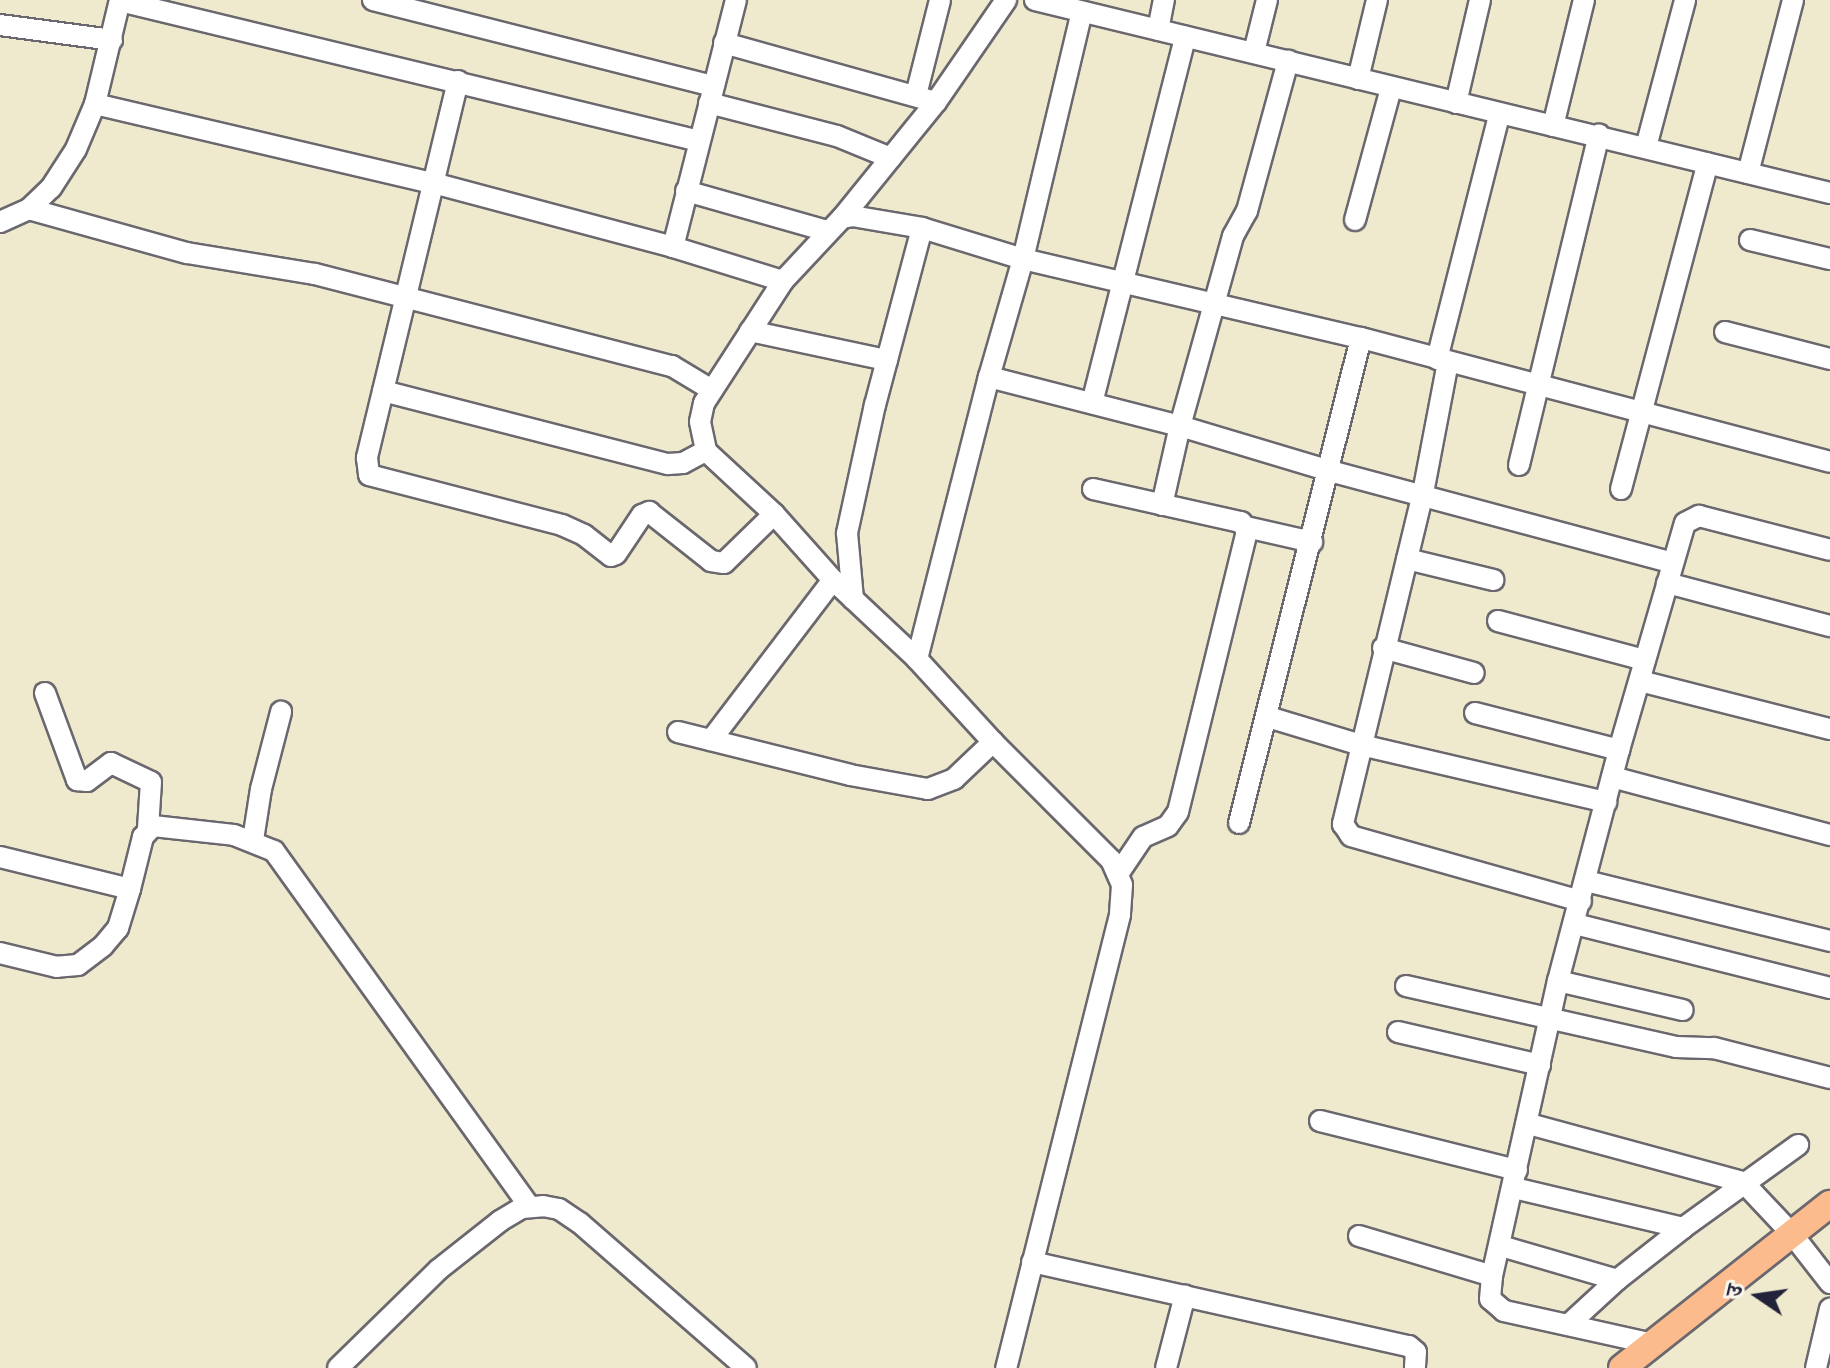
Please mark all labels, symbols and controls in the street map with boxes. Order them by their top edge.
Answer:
north arrow [1718,1256,1798,1336]
text: उ [1720,1282,1750,1299]

